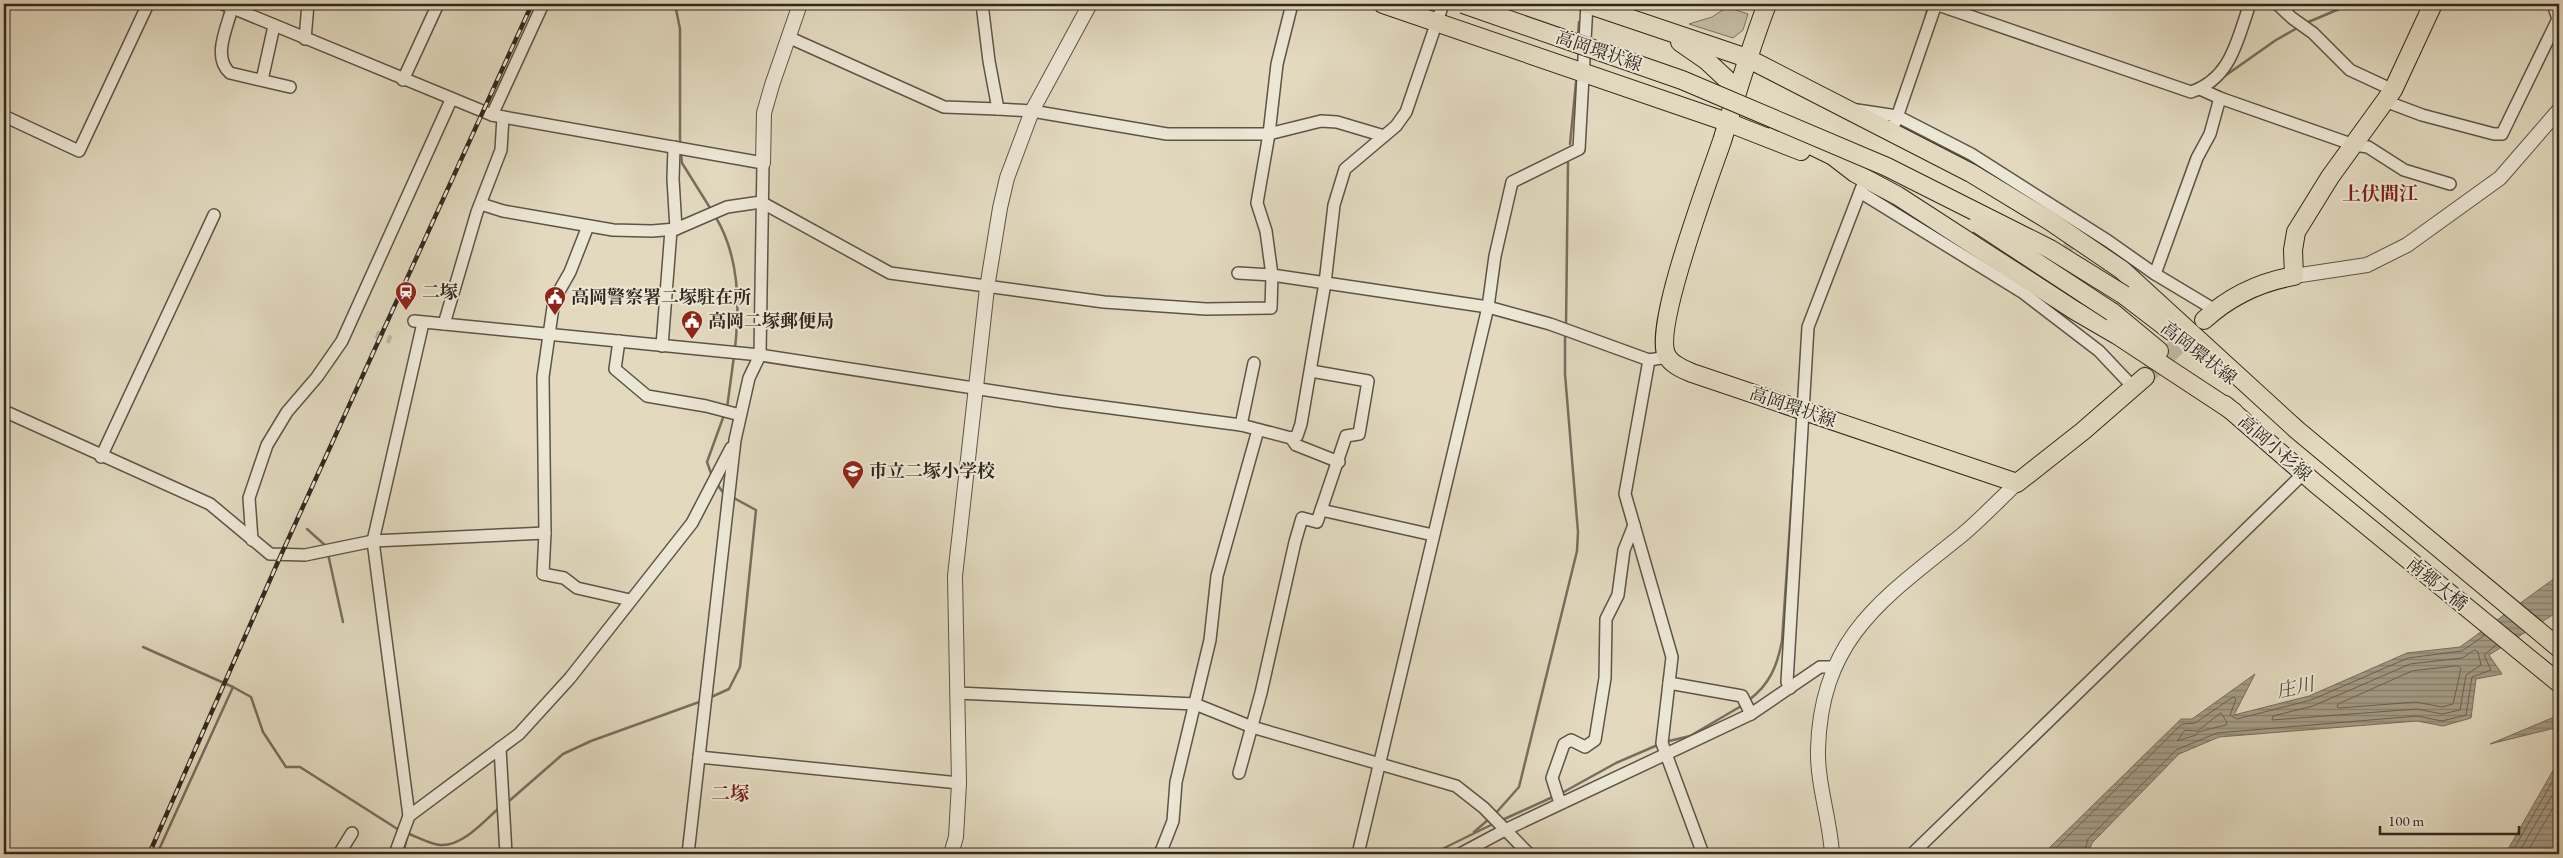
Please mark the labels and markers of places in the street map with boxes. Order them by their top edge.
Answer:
station icon: 二塚 [394,280,418,311]
place label: 二塚 [422,280,458,303]
public building icon: 高岡警察署二塚駐在所 [543,285,567,316]
place label: 高岡警察署二塚駐在所 [571,285,751,308]
public building icon: 高岡二塚郵便局 [680,309,704,340]
place label: 高岡二塚郵便局 [708,309,834,332]
school or university icon: 市立二塚小学校 [841,459,865,490]
place label: 市立二塚小学校 [869,459,995,482]

